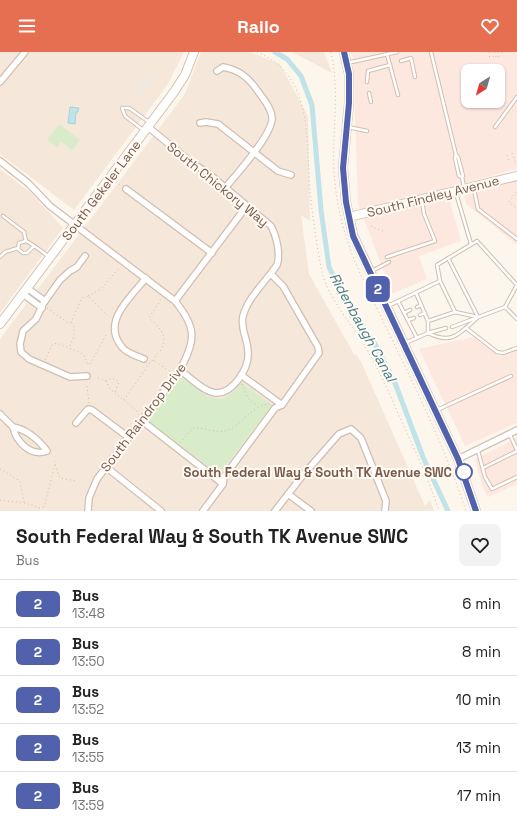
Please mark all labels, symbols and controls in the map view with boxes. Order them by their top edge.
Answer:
icon: menu [16,15,38,37]
text: Railo [237,15,280,38]
icon: heart [479,15,501,37]
north arrow [461,64,505,108]
map controls [461,64,505,108]
street label: South Gekeler Lane [58,137,145,244]
street label: South Chickory Way [163,138,272,231]
street label: South Findley Avenue [365,172,501,221]
water label: Ridenbaugh Canal [326,269,401,386]
line badge: 2 [365,276,391,302]
text: 2 [374,280,382,298]
street label: South Raindrop Drive [97,359,190,475]
marker: South Federal Way & South TK Avenue SWC [455,463,473,481]
place label: South Federal Way & South TK Avenue SWC [184,464,452,481]
text: South Federal Way & South TK Avenue SWC [16,524,408,549]
button: heart [459,524,501,566]
text: Bus [16,552,39,569]
text: Bus [72,586,99,605]
text: 6 min [462,594,501,613]
text: 2 [34,595,42,613]
text: 13:48 [72,605,105,622]
text: Bus [72,634,99,653]
text: 8 min [462,642,501,661]
text: 2 [34,643,42,661]
text: 13:50 [72,653,105,670]
text: Bus [72,682,99,701]
text: 10 min [455,690,501,709]
text: 2 [34,691,42,709]
text: 13:52 [72,701,104,718]
text: Bus [72,730,99,749]
text: 13 min [456,738,501,757]
text: 2 [34,739,42,757]
text: 13:55 [72,749,104,766]
text: Bus [72,778,99,797]
text: 17 min [457,786,501,805]
text: 2 [34,787,42,805]
text: 13:59 [72,797,104,814]

